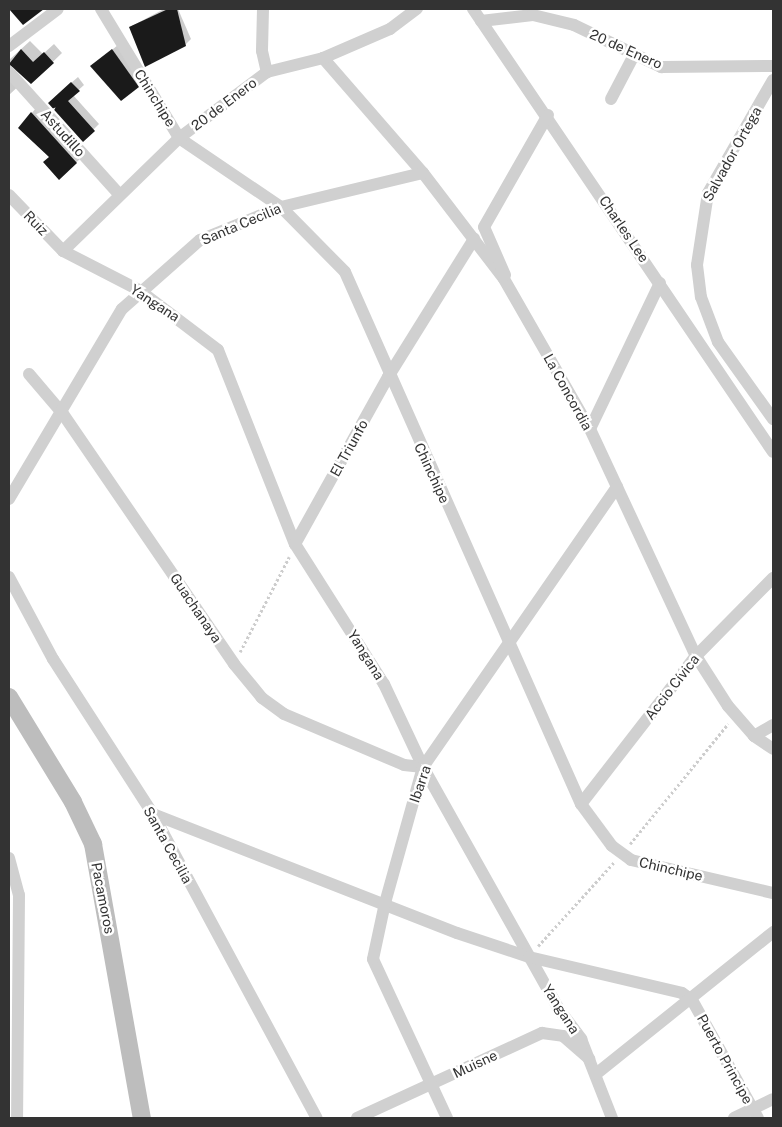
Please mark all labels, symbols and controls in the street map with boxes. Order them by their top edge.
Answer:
street label: 20 de Enero [587,26,665,72]
street label: Chinchipe [131,66,179,130]
street label: 20 de Enero [188,74,260,134]
street label: Salvador Ortega [699,104,765,204]
street label: Astudillo [37,106,89,160]
street label: Charles Lee [596,192,652,266]
street label: Santa Cecilia [198,200,284,248]
street label: Ruiz [20,207,52,239]
street label: Yangana [127,281,183,325]
street label: La Concordia [540,351,596,433]
street label: El Triunfo [327,417,371,479]
street label: Chinchipe [411,440,453,506]
street label: Guachanaya [167,570,225,646]
street label: Yangana [344,627,388,683]
street label: Accio Cívica [641,651,703,723]
street label: Ibarra [406,763,434,805]
street label: Santa Cecilia [140,804,196,886]
street label: Chinchipe [638,854,704,884]
street label: Pacamoros [88,861,118,935]
street label: Yangana [539,981,583,1037]
street label: Puerto Principe [693,1011,757,1107]
street label: Muisne [450,1046,500,1082]

